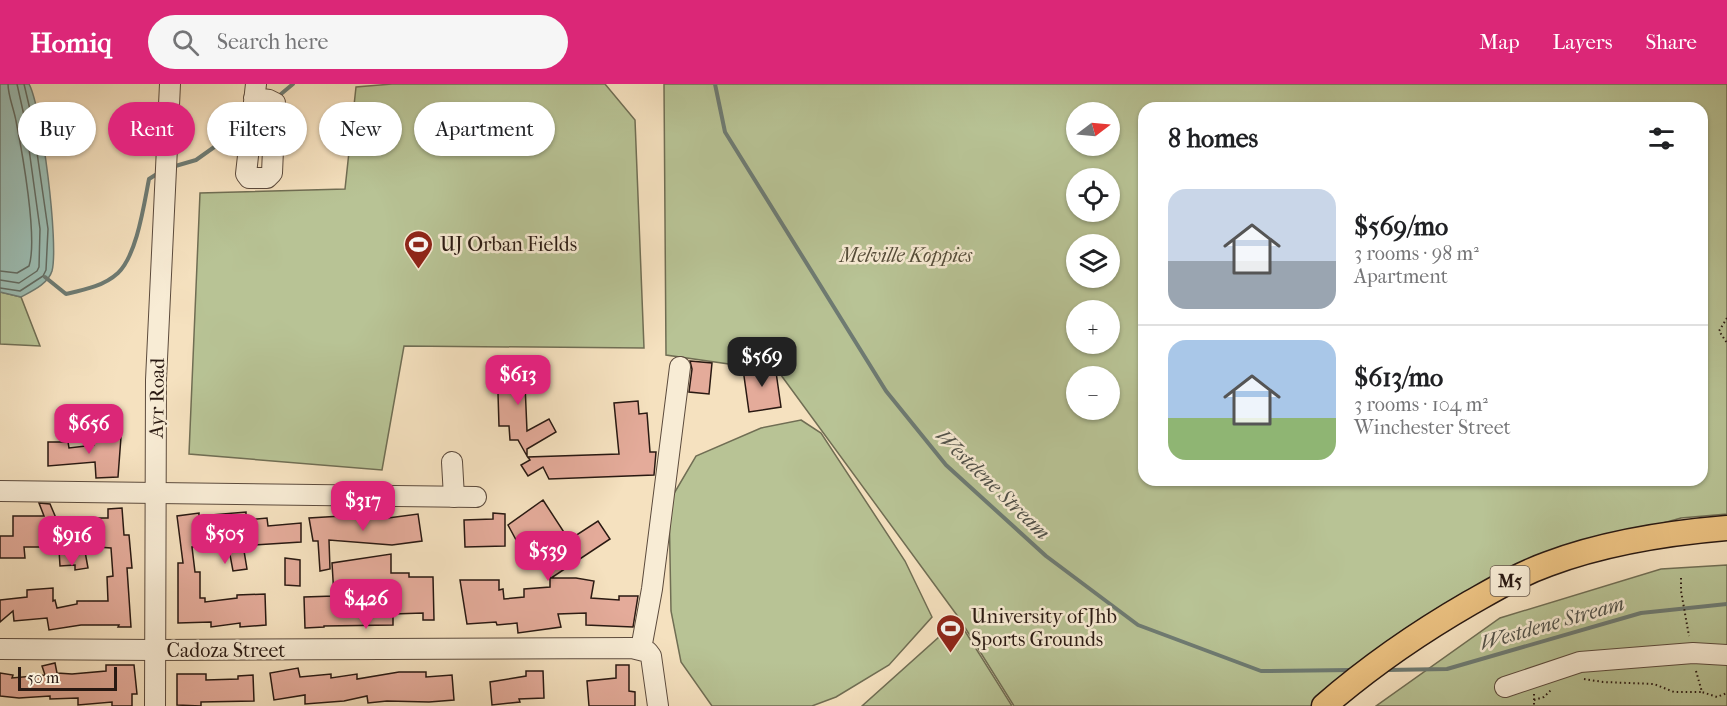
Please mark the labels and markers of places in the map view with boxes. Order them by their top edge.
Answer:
sports icon: UJ Orban Fields [403,228,435,270]
place label: UJ Orban Fields [440,233,577,256]
pin: $569 [726,337,798,388]
pin: $613 [482,355,554,406]
pin: $656 [53,404,125,455]
pin: $317 [327,481,399,532]
pin: $505 [189,514,261,565]
pin: $916 [36,516,108,567]
pin: $539 [512,531,584,582]
pin: $426 [330,579,402,630]
place label: University of Jhb Sports Grounds [971,605,1117,651]
sports icon: University of Jhb Sports Grounds [934,612,966,654]

